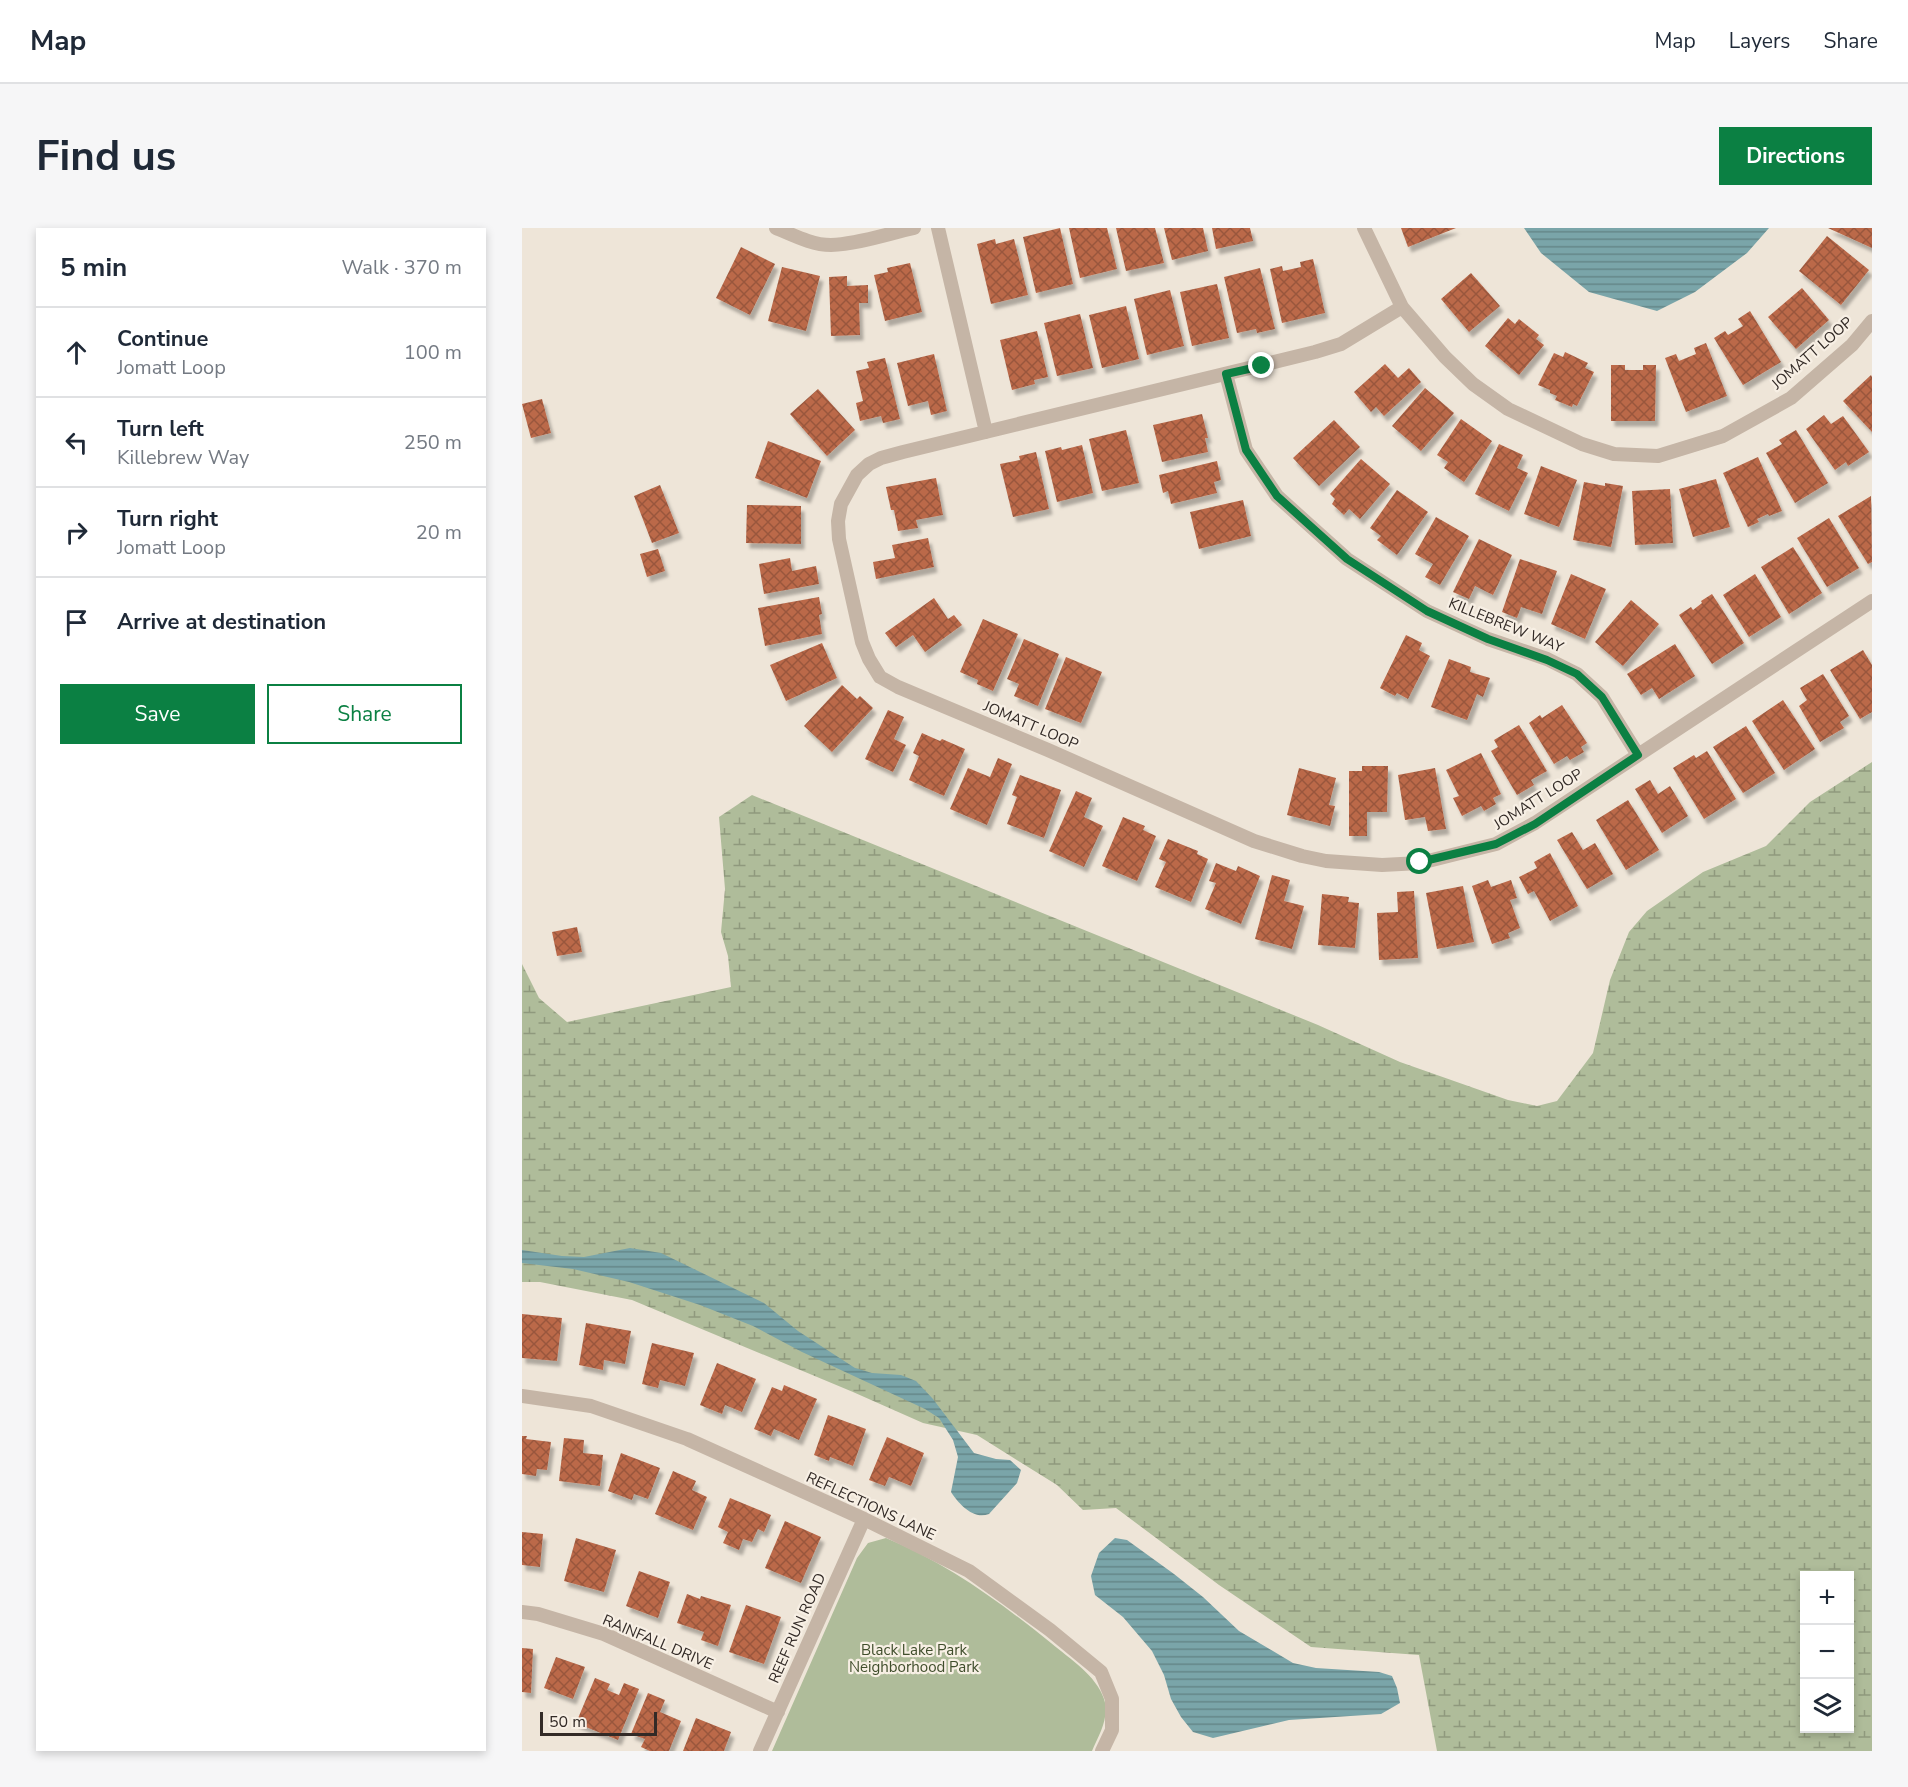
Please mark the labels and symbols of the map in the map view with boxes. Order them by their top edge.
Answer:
street label: JOMATT LOOP [1767,312,1857,394]
route end [1248,352,1274,378]
street label: KILLEBREW WAY [1446,593,1567,658]
street label: JOMATT LOOP [980,696,1082,754]
street label: JOMATT LOOP [1489,763,1587,835]
route start [1406,848,1432,874]
street label: REFLECTIONS LANE [803,1467,939,1545]
street label: REEF RUN ROAD [764,1570,830,1686]
street label: RAINFALL DRIVE [600,1610,716,1674]
park label: Black Lake Park Neighborhood Park [849,1640,980,1677]
scale bar [540,1709,657,1736]

